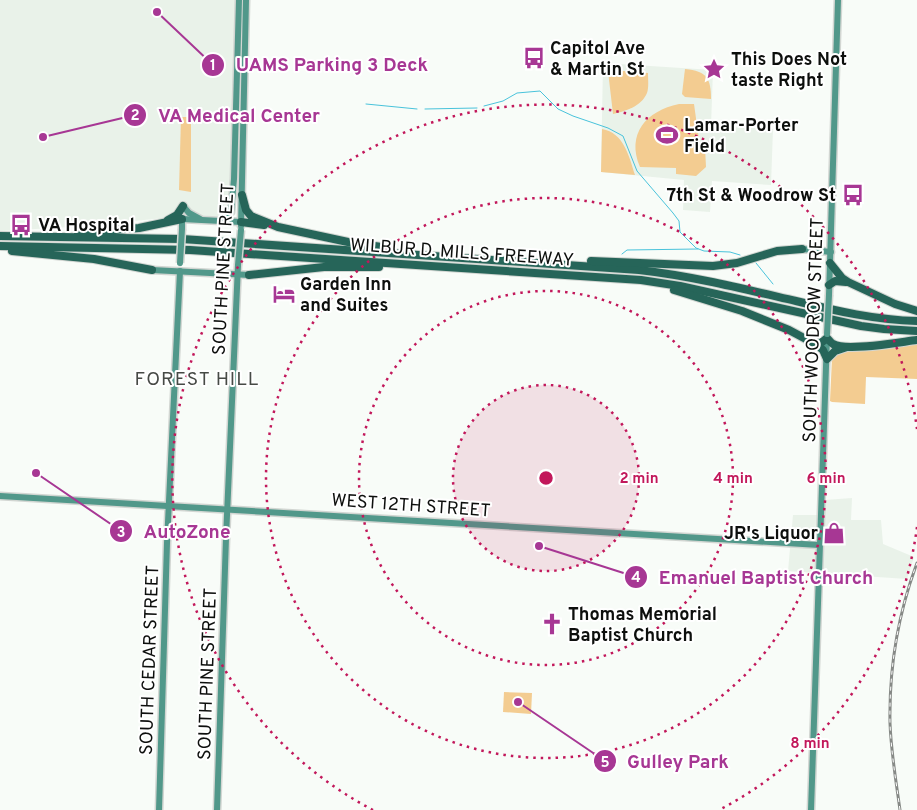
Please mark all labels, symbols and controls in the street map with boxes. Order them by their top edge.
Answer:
place label: Capitol Ave & Martin St [550,38,645,82]
bus stop icon: Capitol Ave & Martin St [521,45,547,71]
callout: UAMS Parking 3 Deck [201,48,438,82]
place label: This Does Not taste Right [731,49,847,93]
text: UAMS Parking 3 Deck [236,54,429,78]
place icon: This Does Not taste Right [701,56,727,82]
text: 1 [210,57,216,76]
callout: VA Medical Center [123,98,330,132]
text: VA Medical Center [158,105,320,129]
text: 2 [130,107,140,126]
place label: Lamar-Porter Field [684,115,799,159]
sports icon: Lamar-Porter Field [654,122,680,148]
street label: SOUTH PINE STREET [209,182,240,356]
bus stop icon: 7th St & Woodrow St [840,182,866,208]
place label: 7th St & Woodrow St [667,185,836,208]
bus stop icon: VA Hospital [8,212,34,238]
place label: VA Hospital [38,215,135,238]
street label: SOUTH WOODROW STREET [799,217,830,443]
street label: WILBUR D. MILLS FREEWAY [349,234,575,273]
place label: Garden Inn and Suites [300,274,392,318]
hotel icon: Garden Inn and Suites [271,281,297,307]
district label: FOREST HILL [135,368,259,392]
centre of rings [537,469,555,487]
text: 2 min [619,470,659,489]
text: 4 min [713,470,753,489]
text: 6 min [806,470,846,489]
street label: WEST 12TH STREET [331,489,491,524]
callout: AutoZone [108,514,240,548]
shop icon: JR's Liquor [821,520,847,546]
text: AutoZone [144,521,230,545]
place label: JR's Liquor [724,523,818,546]
text: 3 [117,524,126,543]
callout: Emanuel Baptist Church [624,560,883,594]
street label: SOUTH CEDAR STREET [136,565,165,755]
text: Emanuel Baptist Church [659,567,873,591]
text: 4 [631,569,641,588]
street label: SOUTH PINE STREET [194,588,223,761]
place label: Thomas Memorial Baptist Church [568,604,717,648]
church icon: Thomas Memorial Baptist Church [539,611,565,637]
text: 8 min [790,735,830,754]
callout: Gulley Park [592,744,739,778]
text: Gulley Park [627,751,729,775]
text: 5 [600,754,610,773]

